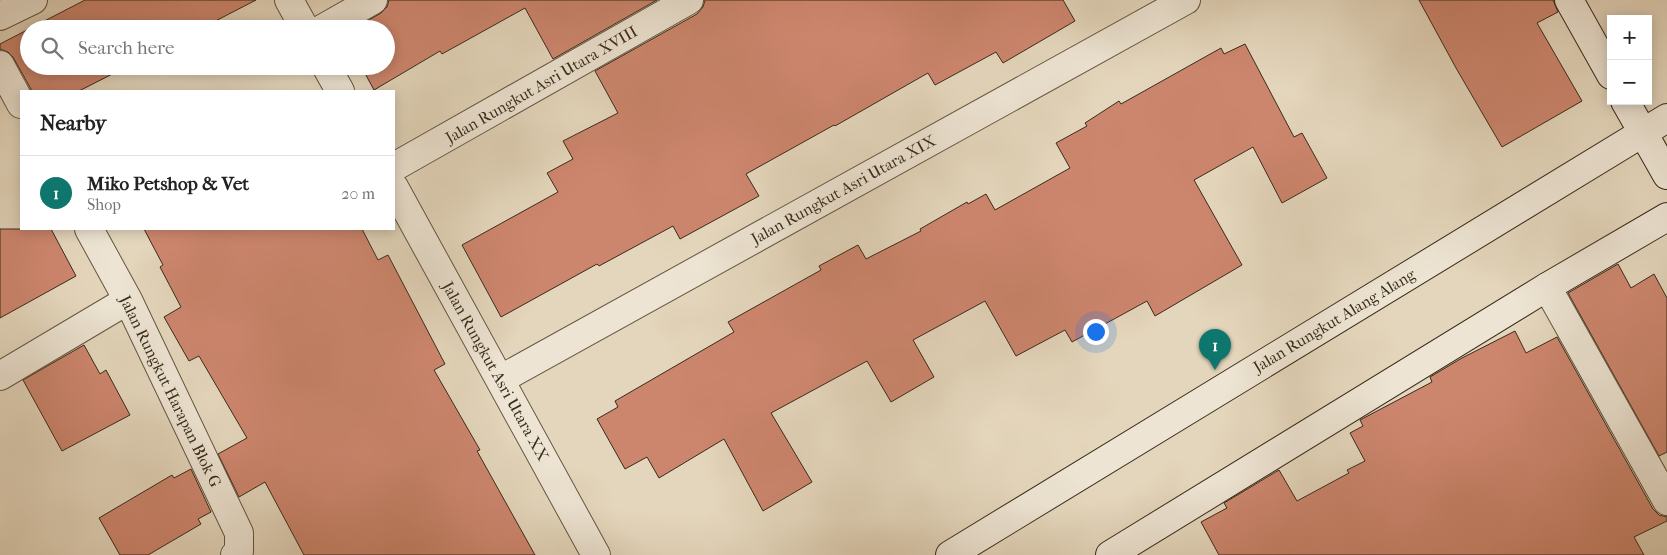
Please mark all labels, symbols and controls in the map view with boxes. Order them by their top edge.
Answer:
map controls [1607,15,1652,105]
button: + [1607,15,1652,60]
search box [20,20,395,75]
street label: Jalan Rungkut Asri Utara XVIII [440,22,641,148]
icon: search [38,34,66,62]
text: Search here [78,37,174,59]
button: − [1607,60,1652,105]
text: Nearby [40,111,106,135]
street label: Jalan Rungkut Asri Utara XIX [746,130,939,249]
text: Miko Petshop & Vet [87,173,249,195]
text: 1 [53,184,59,203]
text: 20 m [341,184,375,203]
text: Shop [87,195,121,214]
street label: Jalan Rungkut Alang Alang [1248,264,1419,377]
street label: Jalan Rungkut Asri Utara XX [437,277,553,465]
street label: Jalan Rungkut Harapan Blok G [115,290,225,490]
your location [1083,319,1109,345]
pin: 1 [1199,329,1231,370]

